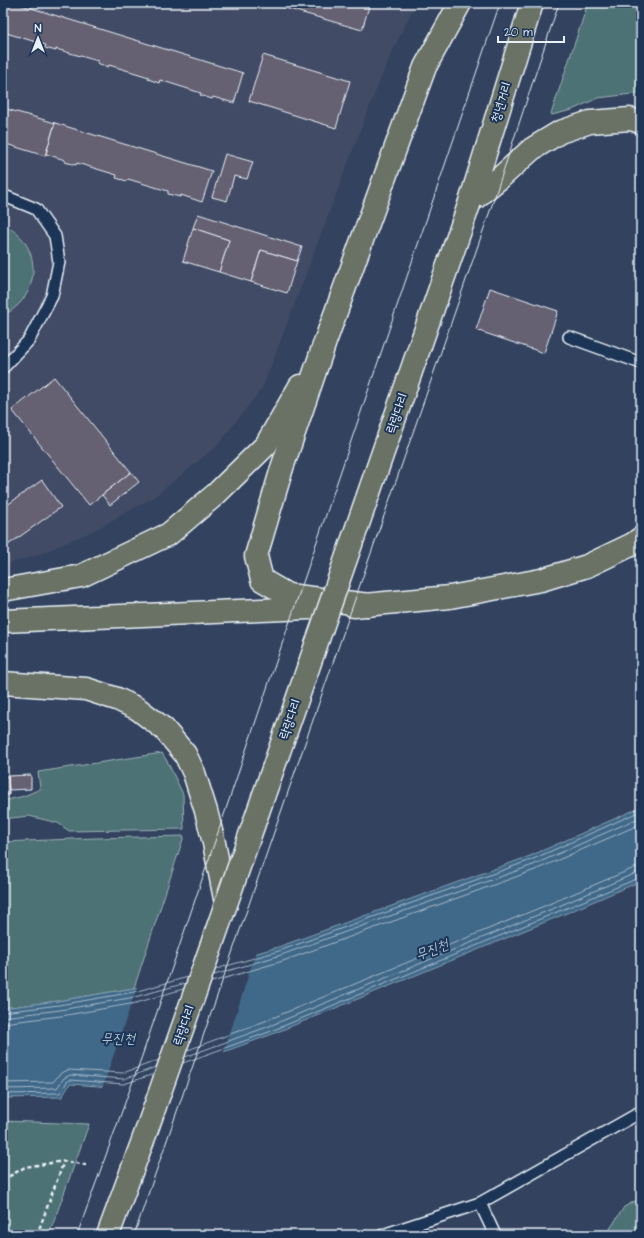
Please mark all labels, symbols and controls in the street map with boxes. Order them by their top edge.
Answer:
north arrow [18,18,58,58]
scale bar [498,18,564,44]
text: N [35,21,42,36]
text: 20 m [504,24,533,41]
street label: 청년거리 [486,79,516,125]
street label: 락랑다리 [382,390,412,436]
street label: 락랑다리 [275,696,305,742]
water label: 무진천 [413,934,453,965]
street label: 락랑다리 [169,1002,199,1048]
water label: 무진천 [101,1029,137,1049]

